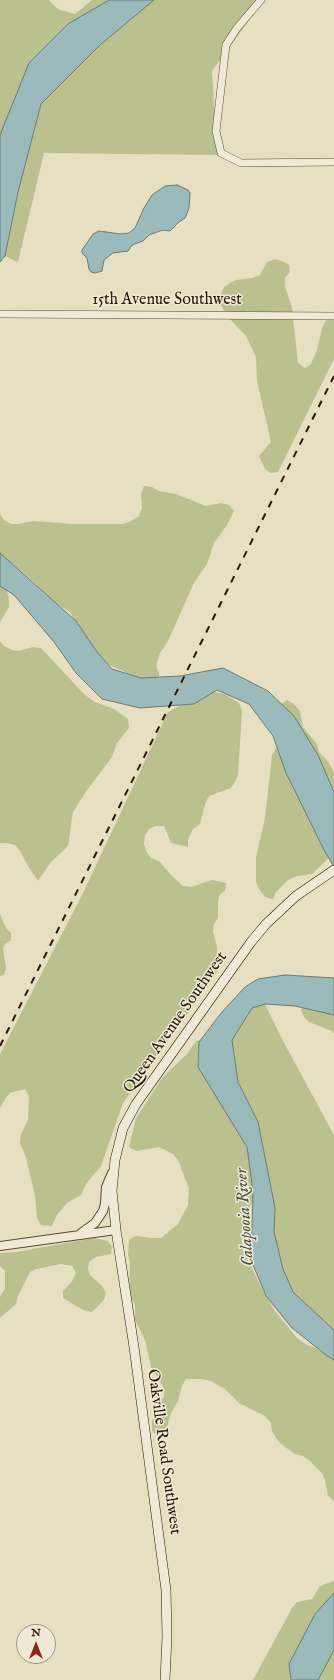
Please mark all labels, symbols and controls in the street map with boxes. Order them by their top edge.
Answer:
street label: 15th Avenue Southwest [92,291,242,311]
street label: Queen Avenue Southwest [120,949,232,1097]
water label: Calapooia River [232,1167,260,1267]
street label: Oakville Road Southwest [142,1368,184,1536]
north arrow [16,1624,56,1664]
text: N [31,1626,41,1640]

